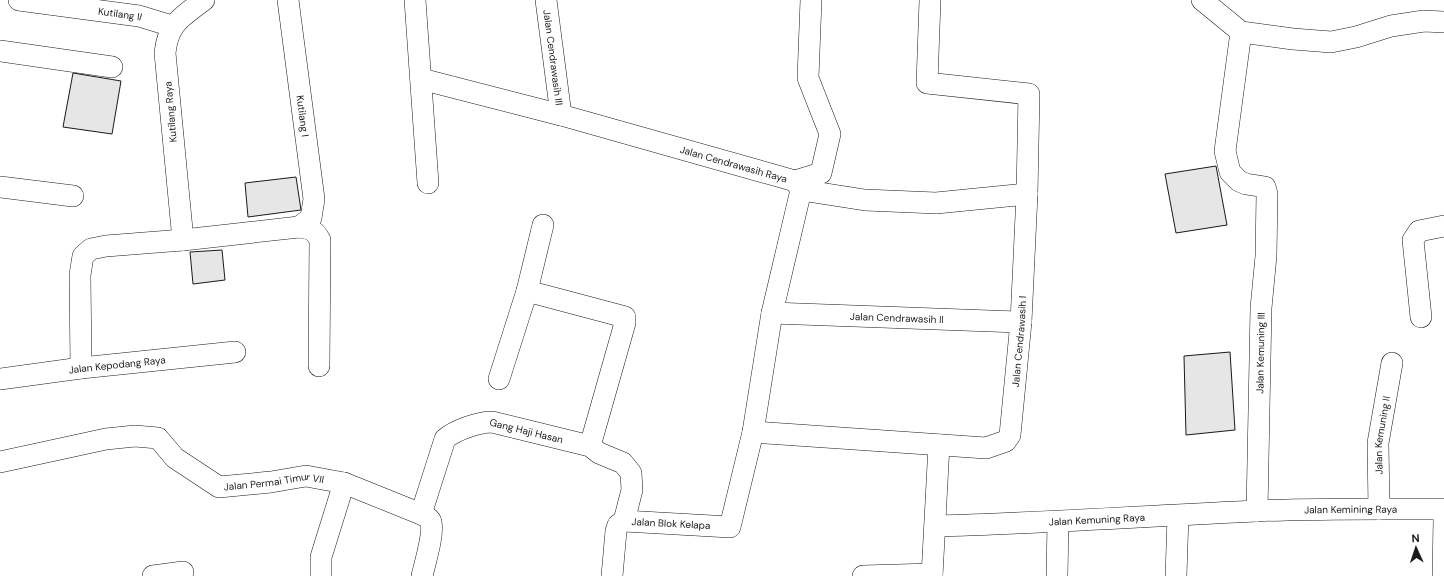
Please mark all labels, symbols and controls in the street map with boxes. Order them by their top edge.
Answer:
street label: Kutilang II [97,5,144,24]
street label: Jalan Cendrawasih III [540,9,566,106]
street label: Kutilang Raya [161,81,180,143]
street label: Kutilang I [294,95,312,138]
street label: Jalan Cendrawasih Raya [678,143,789,186]
street label: Jalan Cendrawasih I [1009,295,1029,388]
street label: Jalan Cendrawasih II [850,310,944,326]
street label: Jalan Kemuning III [1253,312,1268,394]
street label: Jalan Kepodang Raya [68,353,166,377]
street label: Jalan Kemuning II [1372,395,1393,475]
street label: Gang Haji Hasan [488,416,565,446]
street label: Jalan Permai Timur VII [223,470,325,494]
street label: Jalan Kemining Raya [1304,503,1397,516]
street label: Jalan Kemuning Raya [1048,511,1145,529]
street label: Jalan Blok Kelapa [631,515,711,532]
north arrow [1396,528,1436,568]
text: N [1411,531,1420,545]

